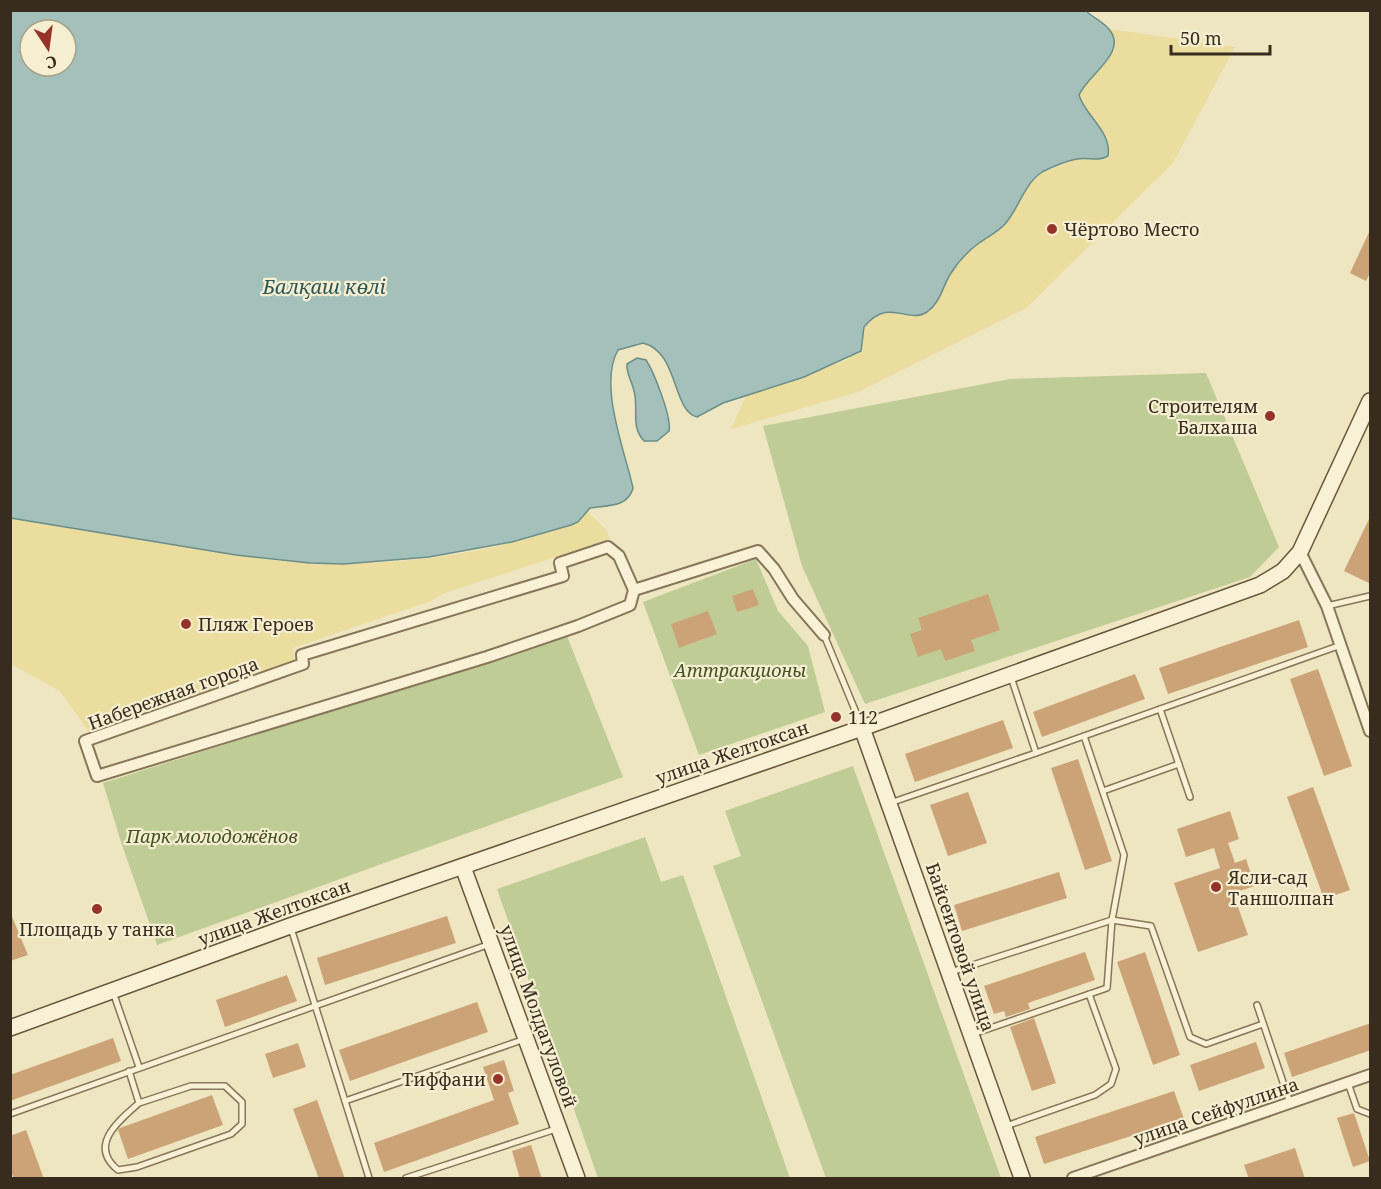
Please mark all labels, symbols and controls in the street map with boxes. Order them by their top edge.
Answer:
north arrow [18,18,78,78]
scale bar [1171,18,1270,56]
text: 50 m [1180,26,1222,50]
text: С [44,51,59,75]
place label: Чёртово Место [1064,217,1199,241]
marker: Чёртово Место [1045,222,1059,236]
water label: Балқаш көлі [261,273,386,300]
place label: Строителям Балхаша [1148,394,1258,439]
marker: Строителям Балхаша [1263,409,1277,423]
place label: Пляж Героев [198,612,314,636]
marker: Пляж Героев [179,617,193,631]
street label: Набережная города [84,651,262,735]
park label: Аттракционы [672,658,806,682]
place label: 112 [848,705,878,729]
marker: 112 [829,710,843,724]
street label: улица Желтоксан [652,715,812,789]
park label: Парк молодожёнов [125,824,298,848]
street label: Байсеитовой улица [921,859,1001,1035]
place label: Ясли-сад Таншолпан [1227,865,1334,910]
street label: улица Желтоксан [195,873,353,951]
marker: Ясли-сад Таншолпан [1209,880,1223,894]
marker: Площадь у танка [90,902,104,916]
place label: Площадь у танка [19,917,175,941]
street label: улица Молдагуловой [495,921,583,1111]
place label: Тиффани [402,1067,486,1091]
marker: Тиффани [491,1072,505,1086]
street label: улица Сейфуллина [1130,1072,1302,1150]

